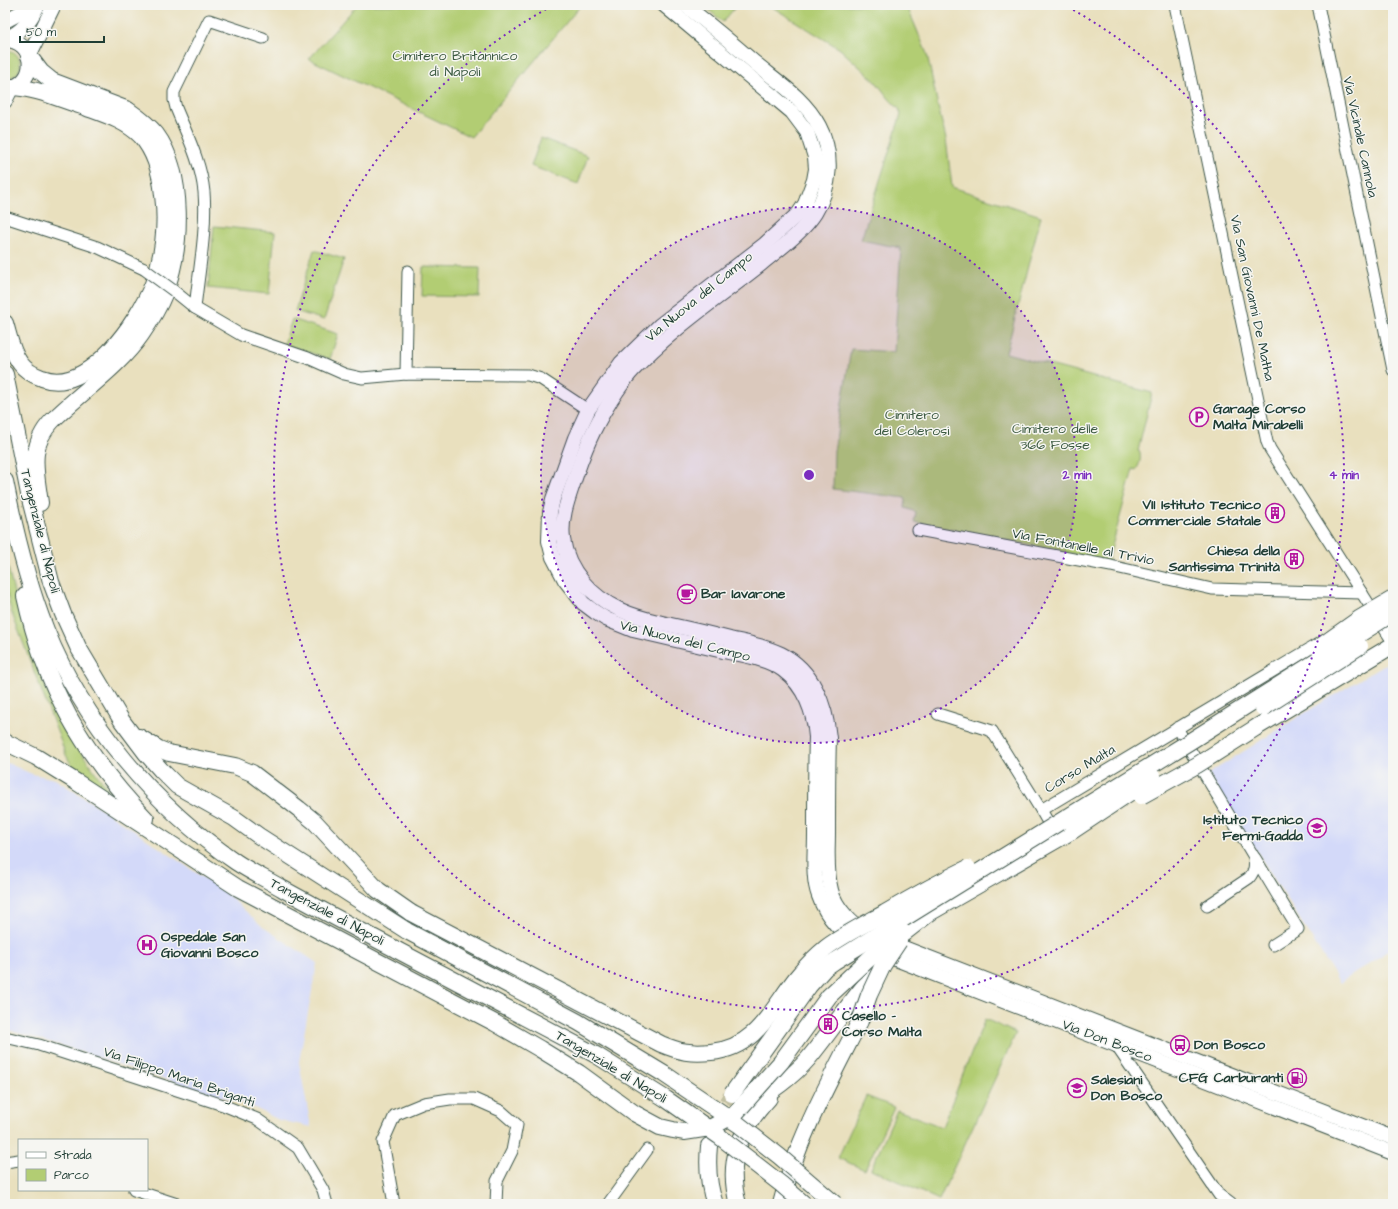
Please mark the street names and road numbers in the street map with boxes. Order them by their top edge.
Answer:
street label: Via Vicinale Cannola [1337,75,1383,199]
street label: Via San Giovanni De Matha [1225,213,1279,383]
street label: Via Nuova del Campo [641,247,757,347]
street label: Tangenziale di Napoli [15,467,65,595]
street label: Via Fontanelle al Trivio [1010,523,1156,571]
street label: Via Nuova del Campo [618,615,752,667]
street label: Corso Malta [1041,740,1119,798]
street label: Tangenziale di Napoli [266,873,388,951]
street label: Via Don Bosco [1059,1015,1155,1067]
street label: Tangenziale di Napoli [551,1026,671,1108]
street label: Via Filippo Maria Briganti [101,1042,257,1112]

